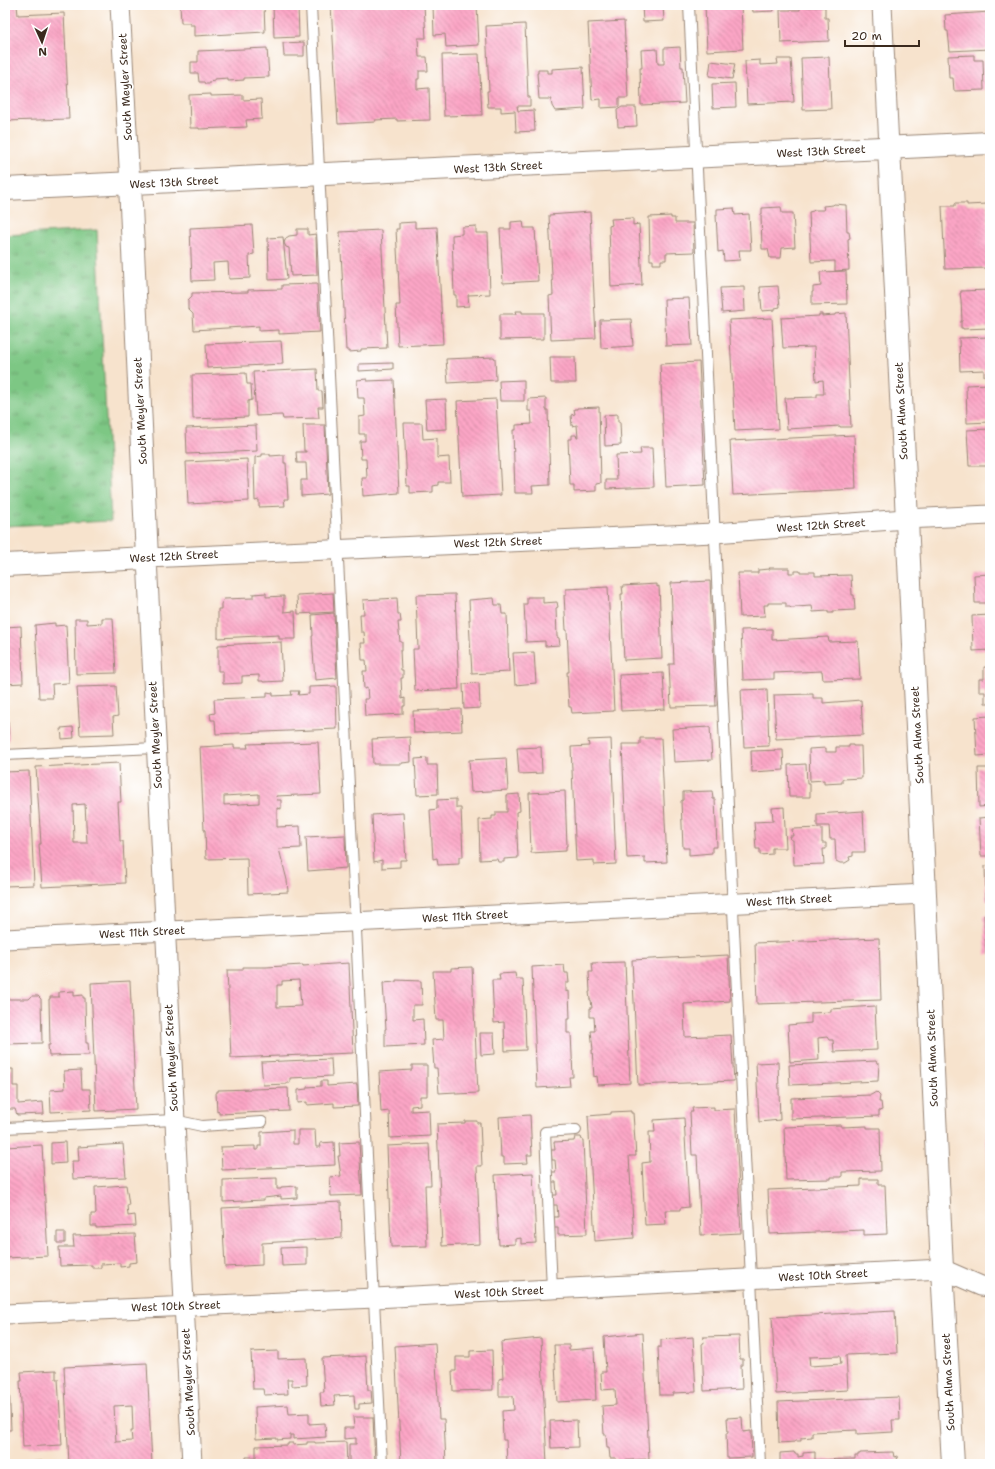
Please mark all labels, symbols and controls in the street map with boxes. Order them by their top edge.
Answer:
north arrow [22,22,62,62]
scale bar [845,22,919,48]
text: 20 m [851,28,882,44]
street label: South Meyler Street [115,33,136,141]
text: N [37,44,47,59]
street label: West 13th Street [776,142,866,161]
street label: West 13th Street [453,158,543,177]
street label: West 13th Street [129,173,219,192]
street label: South Meyler Street [130,357,151,465]
street label: South Alma Street [891,362,912,460]
street label: West 12th Street [776,515,866,536]
street label: West 12th Street [453,533,543,552]
street label: West 12th Street [129,547,219,566]
street label: South Meyler Street [145,681,166,789]
street label: South Alma Street [907,686,928,784]
street label: West 11th Street [746,891,833,910]
street label: West 11th Street [422,907,509,926]
street label: West 11th Street [99,923,186,942]
street label: South Meyler Street [161,1004,182,1112]
street label: South Alma Street [923,1009,942,1107]
street label: West 10th Street [778,1266,868,1285]
street label: West 10th Street [454,1283,544,1302]
street label: West 10th Street [131,1297,221,1316]
street label: South Meyler Street [178,1328,199,1436]
street label: South Alma Street [938,1333,959,1431]

